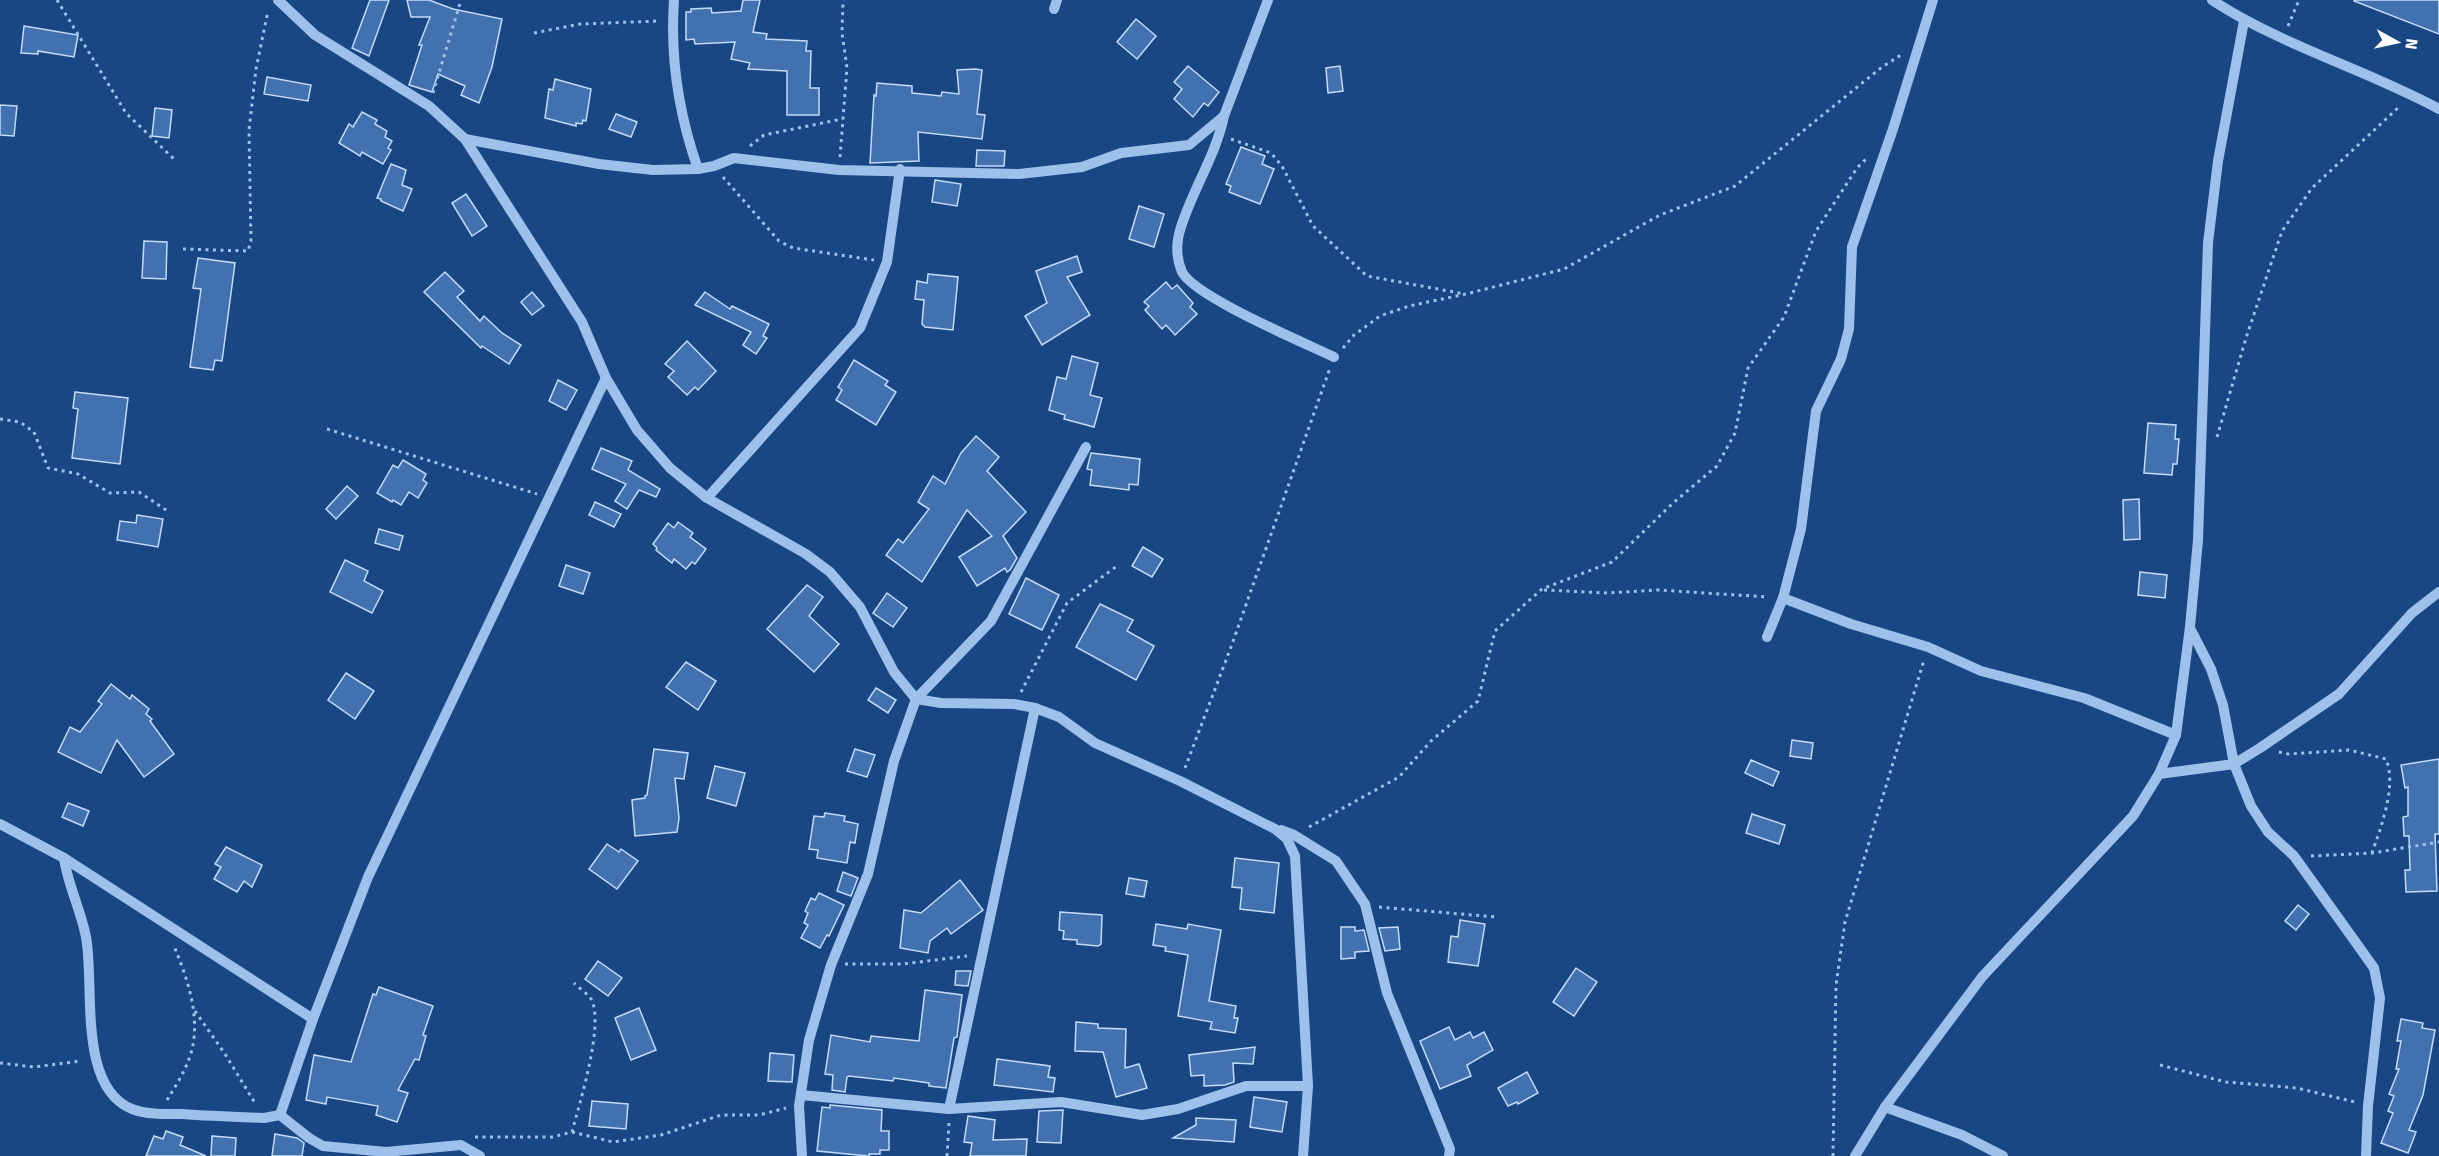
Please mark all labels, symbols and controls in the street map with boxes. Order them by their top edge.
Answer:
north arrow [2367,12,2427,72]
text: N [2401,37,2422,51]

